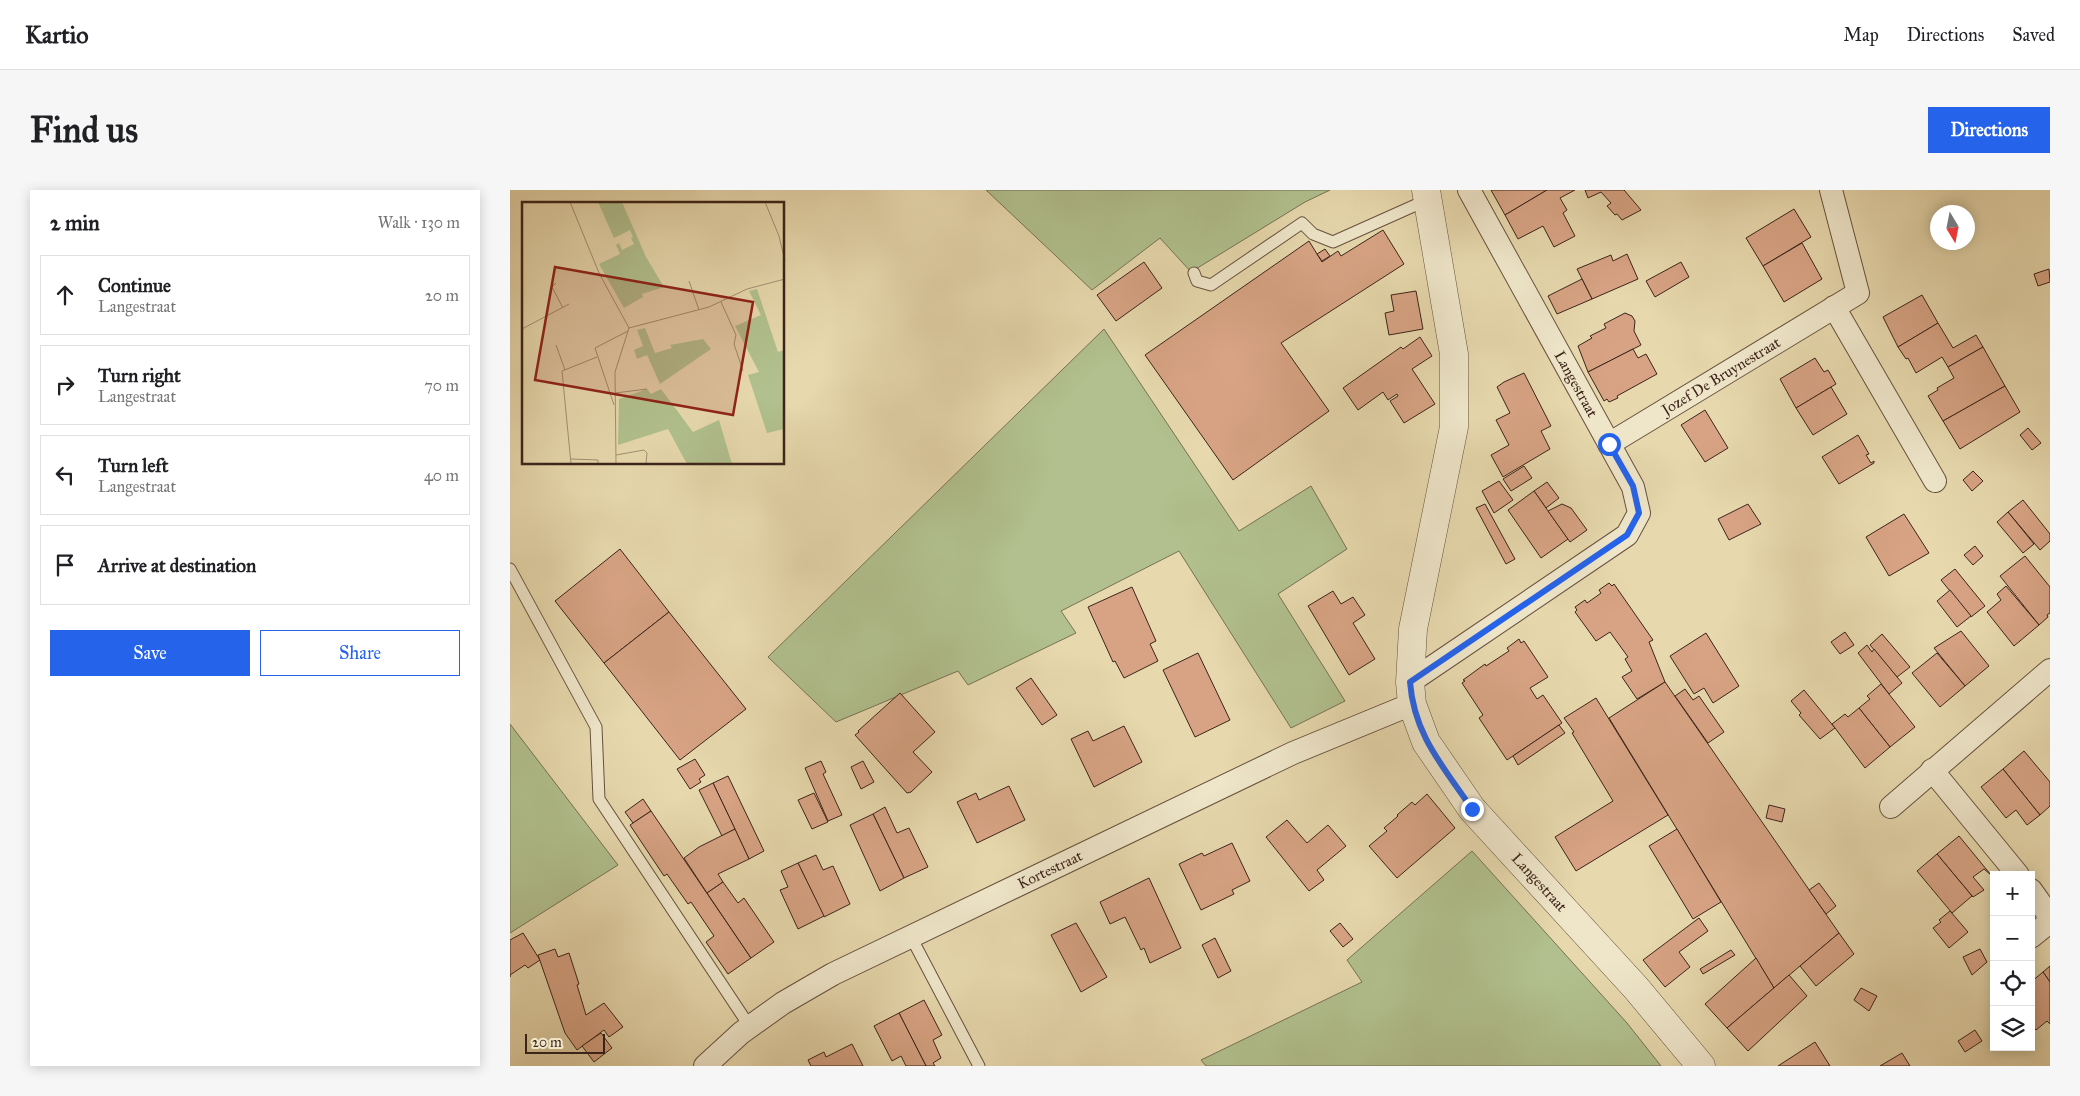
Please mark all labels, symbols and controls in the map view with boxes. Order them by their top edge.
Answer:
text: Kartio [25,20,88,50]
text: Map [1843,24,1879,46]
text: Directions [1907,24,1984,46]
text: Saved [2012,24,2055,46]
button: Directions [1928,107,2050,153]
text: Find us [30,109,138,152]
inset map [522,202,785,465]
north arrow [1930,205,1975,250]
text: 2 min [50,210,100,236]
text: Walk · 130 m [378,213,460,232]
text: Continue [98,274,171,297]
icon: ahead [51,281,79,309]
text: 20 m [425,286,459,305]
text: Langestraat [98,297,176,316]
street label: Jozef De Bruynestraat [1657,333,1784,421]
street label: Langestraat [1550,348,1602,421]
text: Turn right [98,364,181,387]
icon: right [51,371,79,399]
text: 70 m [424,376,459,395]
text: Langestraat [98,387,176,406]
route start [1598,433,1621,456]
text: Turn left [98,454,168,477]
icon: left [51,461,79,489]
text: 40 m [424,466,459,485]
text: Langestraat [98,477,176,496]
icon: arrive [51,551,79,579]
text: Arrive at destination [98,554,256,577]
button: Save [50,630,250,676]
button: Share [260,630,460,676]
route end [1461,798,1484,821]
street label: Kortestraat [1015,846,1086,893]
street label: Langestraat [1508,849,1571,916]
map controls [1990,871,2035,1051]
button: + [1990,871,2035,916]
button: − [1990,916,2035,961]
button: locate [1990,961,2035,1006]
button: layers [1990,1006,2035,1051]
scale bar [525,1031,605,1054]
text: 20 m [532,1034,562,1051]

